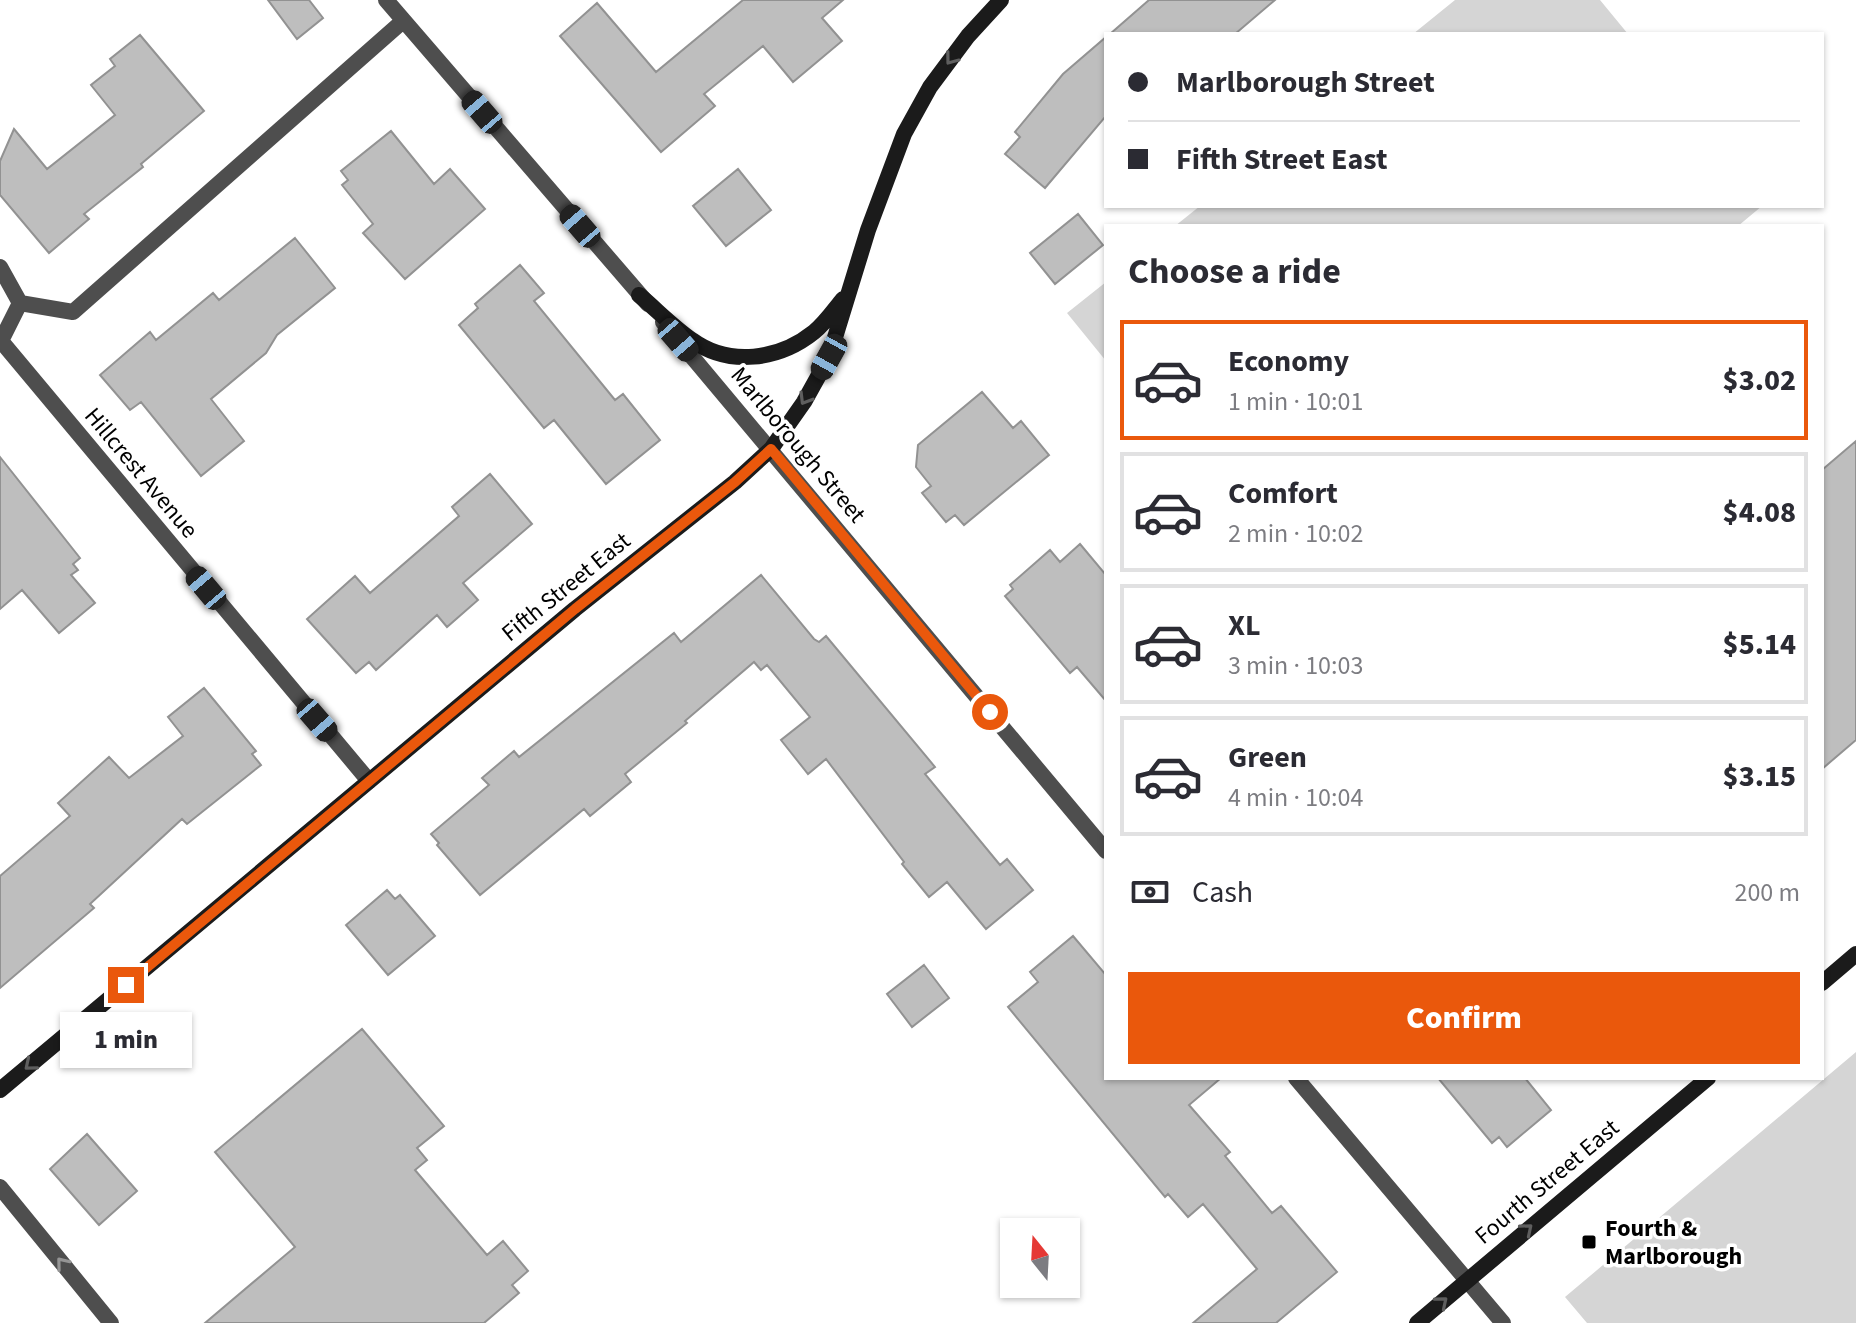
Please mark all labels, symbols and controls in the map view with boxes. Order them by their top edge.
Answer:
one-way arrow [946,50,960,65]
text: Marlborough Street [1176,61,1435,104]
car [457,86,507,138]
text: Fifth Street East [1176,138,1387,181]
car [555,200,605,252]
text: Choose a ride [1128,246,1341,297]
car [653,314,703,366]
car [807,330,851,384]
text: Economy [1228,340,1349,383]
icon: car [1132,344,1204,416]
street label: Marlborough Street [722,359,874,531]
text: $3.02 [1723,359,1796,402]
text: 1 min · 10:01 [1228,383,1363,420]
one-way arrow [799,390,815,405]
street label: Hillcrest Avenue [76,400,206,546]
text: Comfort [1228,472,1338,515]
icon: car [1132,476,1204,548]
text: $4.08 [1723,491,1796,534]
text: 2 min · 10:02 [1228,515,1363,552]
street label: Fifth Street East [494,524,638,650]
car [181,562,231,614]
text: XL [1228,604,1261,647]
icon: car [1132,608,1204,680]
text: $5.14 [1723,623,1796,666]
text: 3 min · 10:03 [1228,647,1363,684]
car [292,694,342,746]
route start [972,694,1008,730]
text: Green [1228,736,1307,779]
icon: car [1132,740,1204,812]
text: $3.15 [1723,755,1796,798]
text: 4 min · 10:04 [1228,779,1363,816]
icon: cash [1128,870,1172,914]
text: Cash [1192,871,1253,914]
text: 200 m [1734,874,1800,911]
route end [108,967,144,1003]
button: Confirm [1128,972,1800,1064]
callout: 1 min [60,1013,192,1069]
text: 1 min [94,1021,158,1058]
one-way arrow [25,1055,40,1069]
street label: Fourth Street East [1467,1111,1627,1253]
place label: Fourth & Marlborough [1605,1211,1742,1274]
north arrow [1000,1218,1080,1298]
map controls [1000,1218,1080,1298]
one-way arrow [1518,1224,1532,1239]
marker: Fourth & Marlborough [1580,1233,1598,1251]
one-way arrow [57,1258,72,1272]
one-way arrow [1433,1297,1448,1312]

